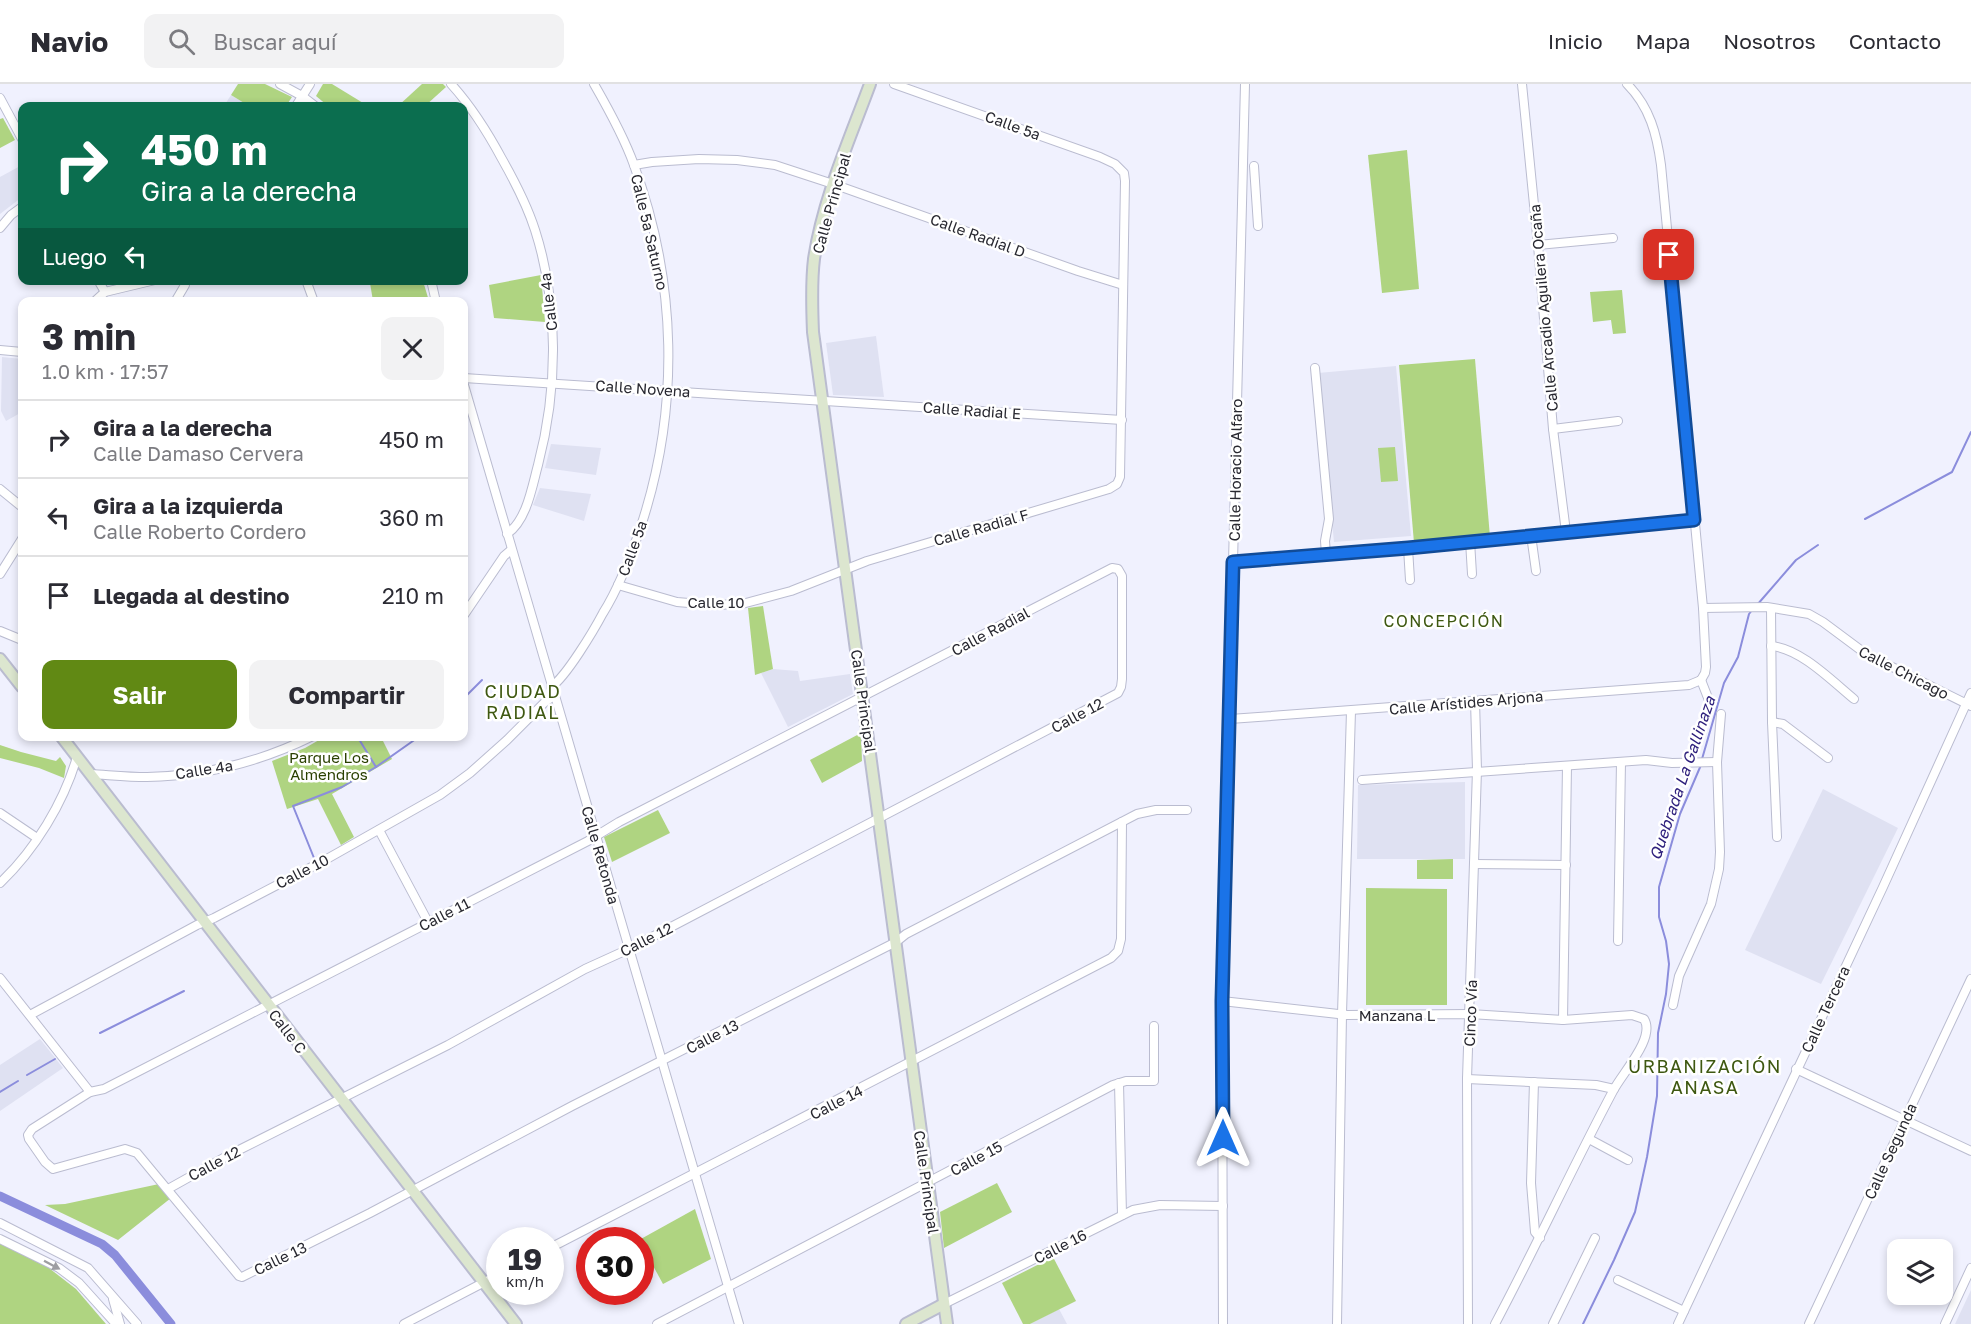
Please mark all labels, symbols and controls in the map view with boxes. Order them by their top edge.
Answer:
search box [144,14,564,68]
text: Navio [30,25,108,58]
icon: search [165,25,198,58]
text: Buscar aquí [213,28,337,55]
text: Inicio [1548,28,1603,54]
text: Mapa [1636,28,1690,54]
text: Nosotros [1723,28,1816,54]
text: Contacto [1849,28,1941,54]
street label: Calle 5a [983,107,1043,143]
text: 450 m [141,124,267,174]
icon: right [42,126,120,204]
street label: Calle Principal [808,150,854,256]
street label: Calle 5a Saturno [628,172,672,292]
text: Gira a la derecha [141,175,357,207]
street label: Calle Arcadio Aguilera Ocaña [1525,204,1561,412]
street label: Calle Radial D [928,209,1028,261]
pin [1643,229,1694,280]
icon: arrive [1652,238,1685,271]
icon: left [119,240,152,273]
text: Luego [42,243,107,270]
street label: Calle 4a [536,272,560,332]
text: 3 min [42,315,136,358]
button: close [381,317,444,380]
text: 1.0 km · 17:57 [42,359,169,383]
street label: Calle Novena [595,376,691,400]
street label: Calle Radial E [922,398,1022,422]
street label: Calle Horacio Alfaro [1225,399,1245,541]
text: Gira a la derecha [93,414,272,441]
icon: right [42,423,75,456]
text: 450 m [379,426,444,453]
text: Calle Damaso Cervera [93,441,304,465]
text: Gira a la izquierda [93,492,283,519]
icon: left [42,501,75,534]
text: 360 m [379,504,444,531]
street label: Calle Radial F [931,505,1031,549]
street label: Calle 5a [614,518,650,578]
text: Calle Roberto Cordero [93,519,306,543]
icon: arrive [42,579,75,612]
text: Llegada al destino [93,582,290,609]
text: 210 m [382,582,444,609]
street label: Calle 10 [687,593,745,611]
street label: Calle Radial [948,603,1032,659]
district label: CONCEPCIÓN [1384,611,1504,631]
street label: Calle Chicago [1856,642,1952,702]
street label: Calle Principal [848,648,880,754]
button: Salir [42,660,237,729]
button: Compartir [249,660,444,729]
district label: CIUDAD RADIAL [485,680,561,723]
street label: Calle Arístides Arjona [1388,686,1544,718]
water label: Quebrada La Gallinaza [1645,693,1720,863]
street label: Calle 12 [1048,694,1106,736]
park label: Parque Los Almendros [289,748,369,783]
street label: Calle 4a [174,756,234,782]
street label: Calle Retonda [578,804,624,906]
street label: Calle 10 [272,850,332,892]
street label: Calle 11 [415,893,473,935]
street label: Calle 12 [617,918,675,960]
street label: Calle Tercera [1797,963,1853,1055]
street label: Cinco Vía [1460,979,1480,1047]
street label: Calle C [265,1005,311,1057]
street label: Manzana L [1359,1006,1436,1024]
street label: Calle 13 [683,1015,741,1057]
district label: URBANIZACIÓN ANASA [1628,1055,1782,1098]
street label: Calle 14 [807,1081,865,1123]
street label: Calle Segunda [1860,1100,1920,1202]
position arrow [1191,1106,1255,1170]
street label: Calle Principal [911,1129,943,1235]
street label: Calle 15 [947,1137,1005,1179]
street label: Calle 12 [185,1142,243,1184]
street label: Calle 16 [1031,1225,1089,1267]
speed limit sign: 30 [576,1227,654,1305]
street label: Calle 13 [251,1237,309,1279]
map controls [1887,1239,1953,1305]
button: layers [1887,1239,1953,1305]
text: 19 [508,1241,542,1277]
one-way arrow [44,1260,61,1270]
text: km/h [506,1272,544,1290]

